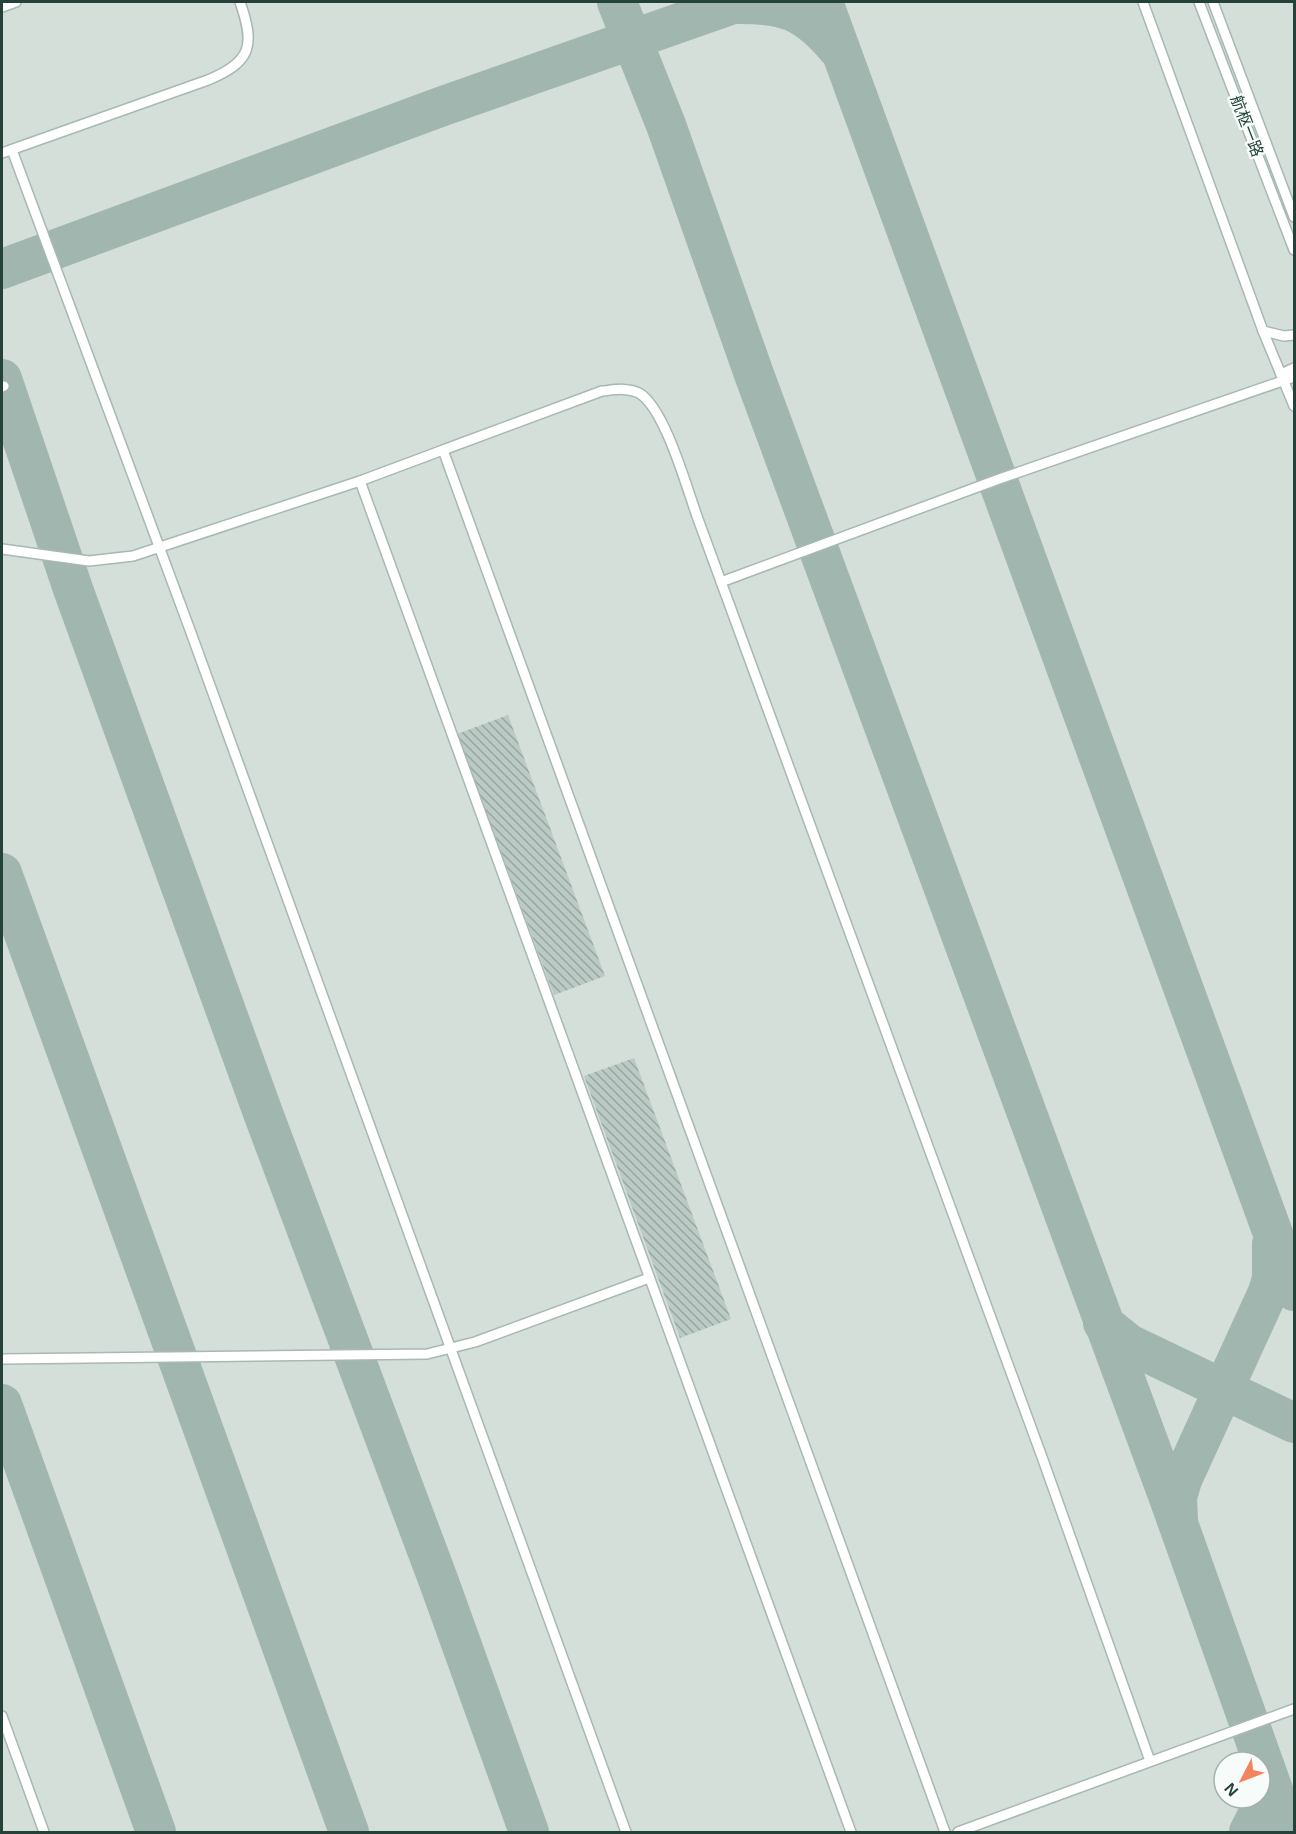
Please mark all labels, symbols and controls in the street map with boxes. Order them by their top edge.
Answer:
street label: 航枢一路 [1228,93,1266,159]
north arrow [1212,1750,1272,1810]
text: N [1221,1780,1241,1800]

